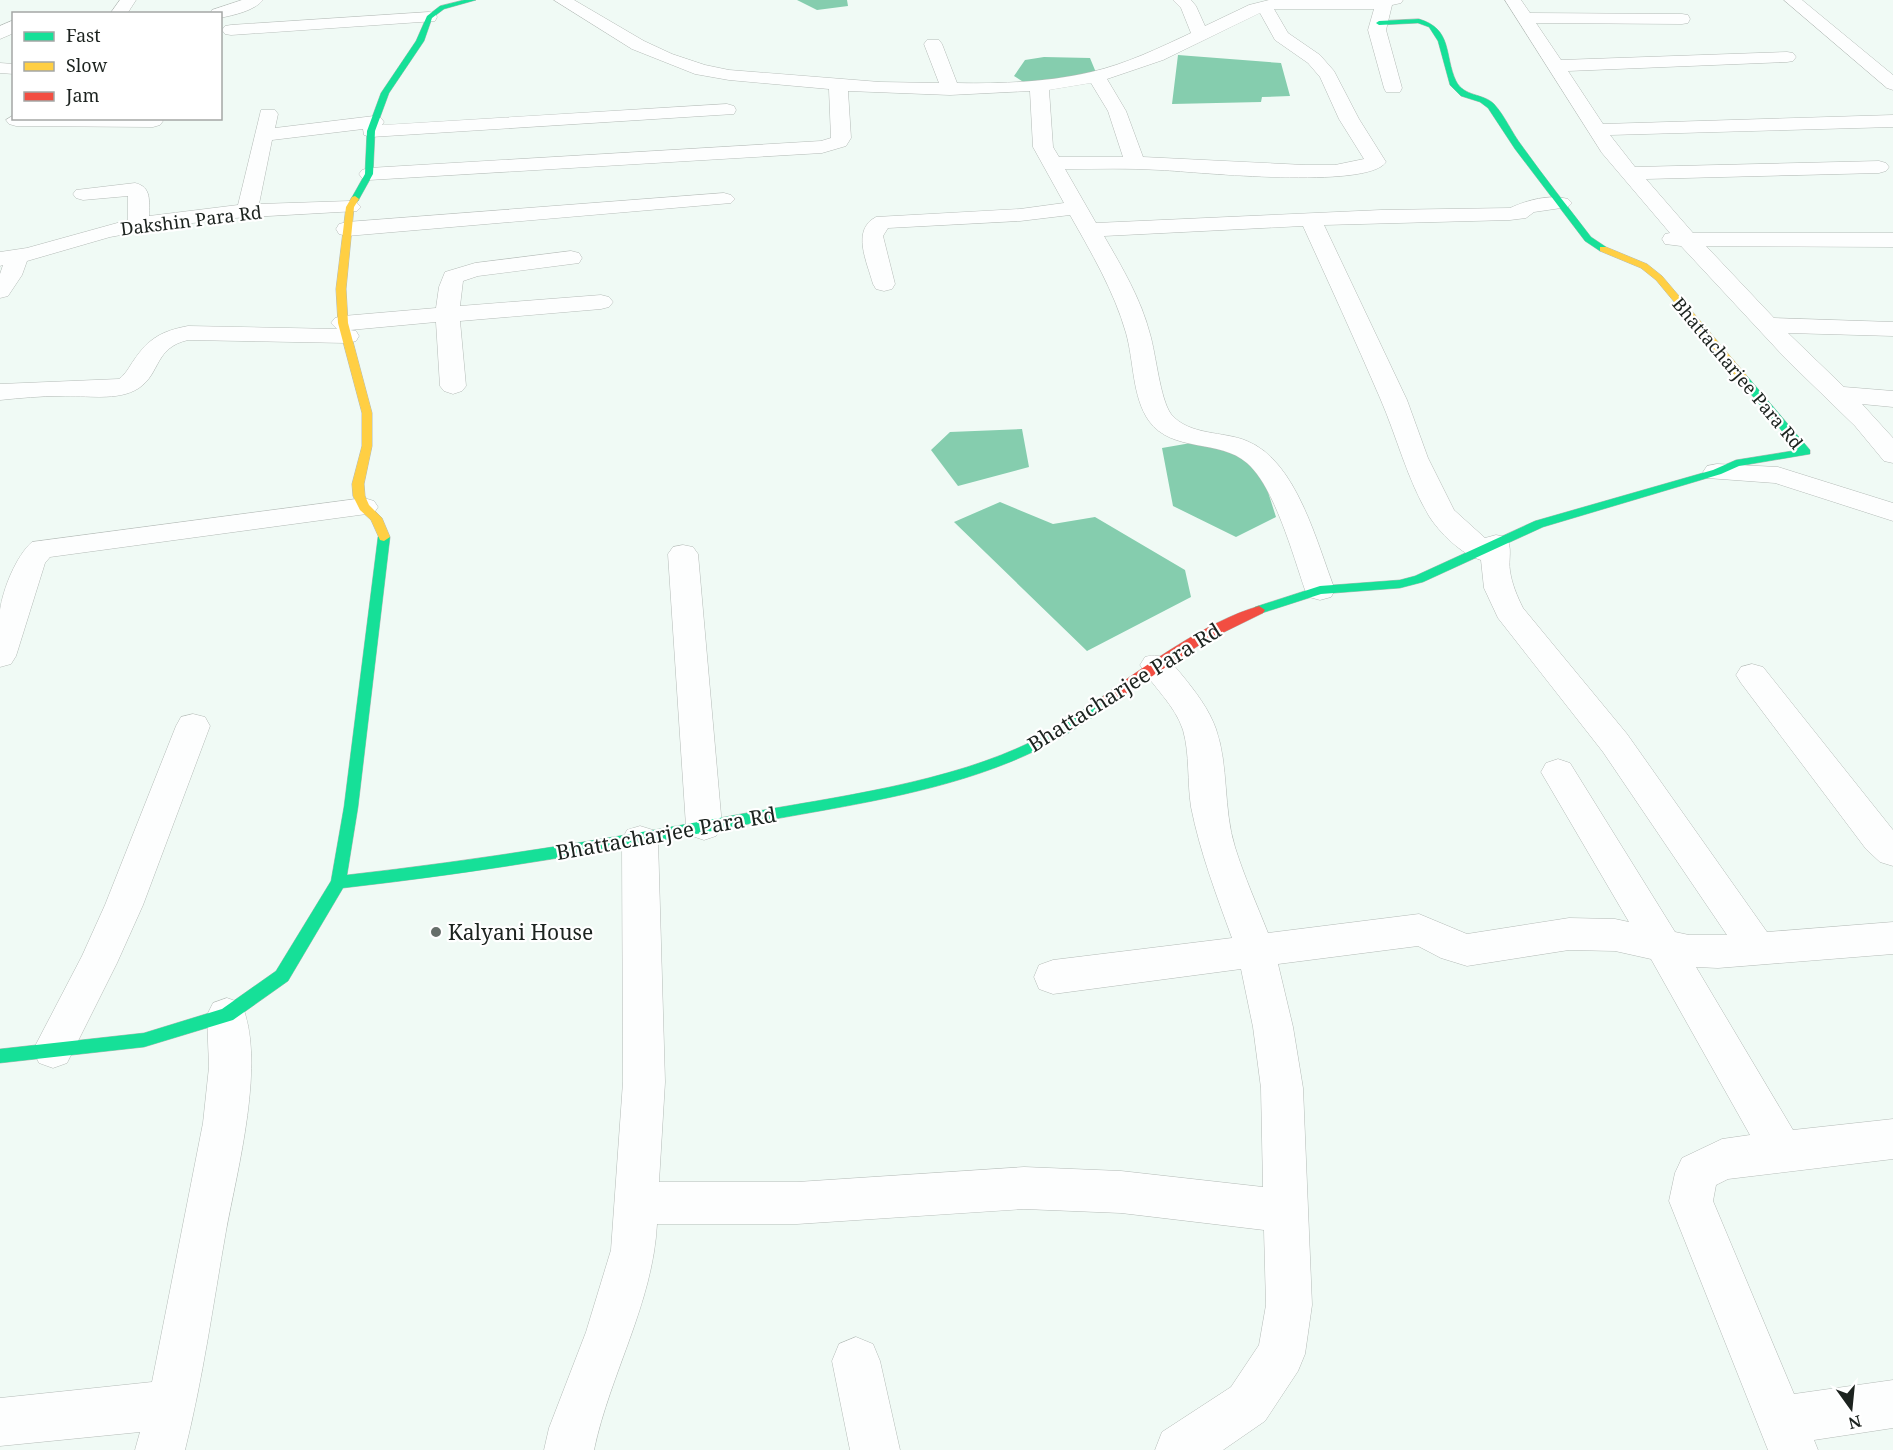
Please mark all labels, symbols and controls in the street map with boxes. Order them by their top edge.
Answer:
legend [12,12,222,120]
text: Fast [66,23,101,47]
text: Slow [66,53,108,77]
text: Jam [65,83,100,107]
street label: Dakshin Para Rd [119,199,263,241]
street label: Bhattacharjee Para Rd [1667,292,1809,454]
street label: Bhattacharjee Para Rd [1022,616,1226,758]
street label: Bhattacharjee Para Rd [554,800,778,866]
place label: Kalyani House [448,918,593,946]
marker: Kalyani House [429,925,443,939]
north arrow [1821,1378,1881,1438]
text: N [1846,1410,1864,1435]

